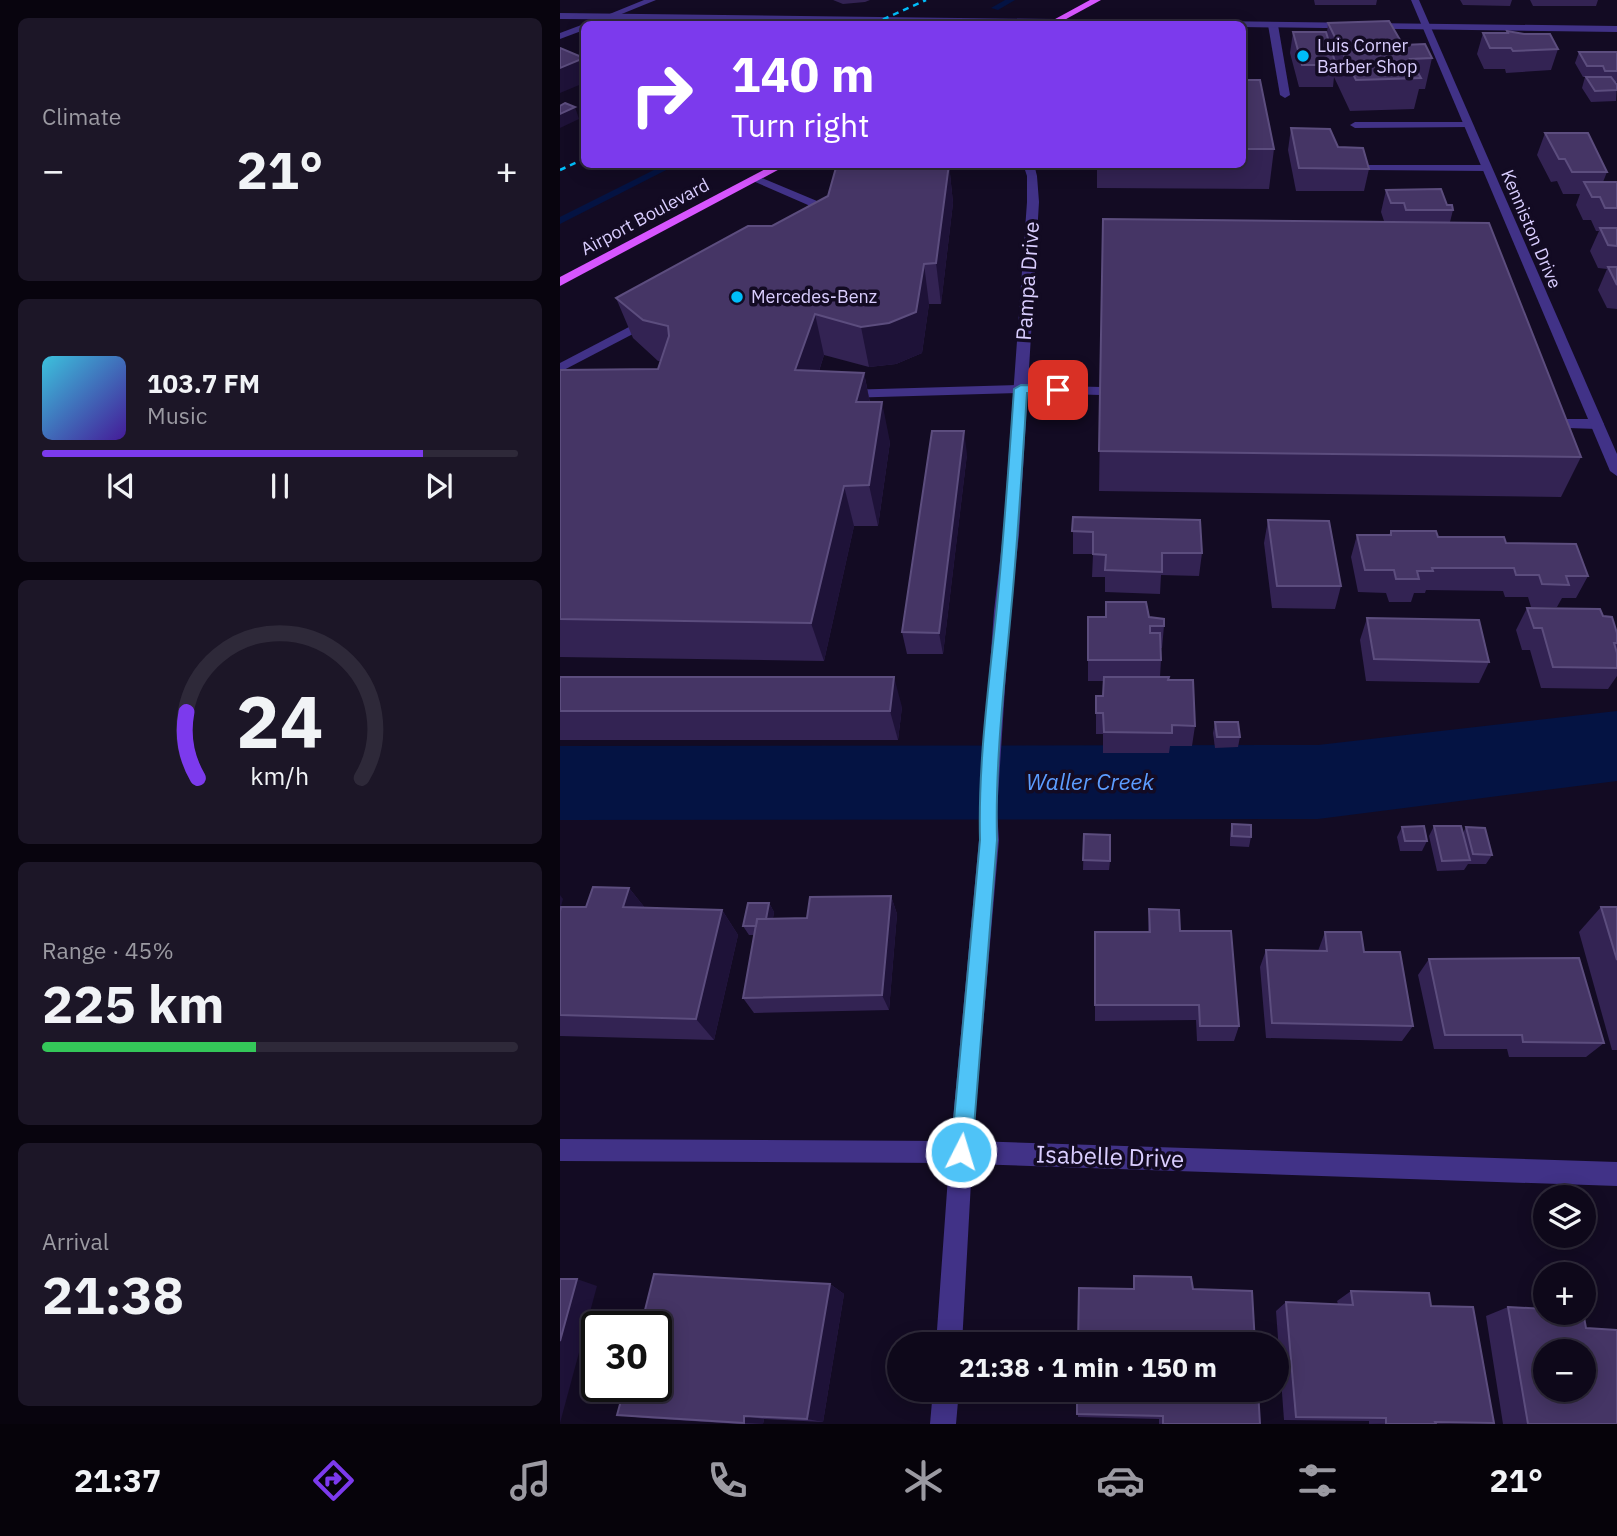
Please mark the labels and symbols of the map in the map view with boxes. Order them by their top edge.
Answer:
place label: Luis Corner Barber Shop [1317,34,1417,78]
marker: Luis Corner Barber Shop [1295,48,1311,64]
street label: Kenniston Drive [1496,166,1567,292]
street label: Airport Boulevard [577,173,713,260]
street label: Pampa Drive [1009,221,1045,341]
place label: Mercedes-Benz [751,285,877,308]
marker: Mercedes-Benz [729,289,745,305]
pin [1028,360,1088,420]
water label: Waller Creek [1026,766,1155,796]
position arrow [924,1115,998,1189]
street label: Isabelle Drive [1035,1137,1185,1175]
speed limit sign: 30 [581,1311,672,1402]

